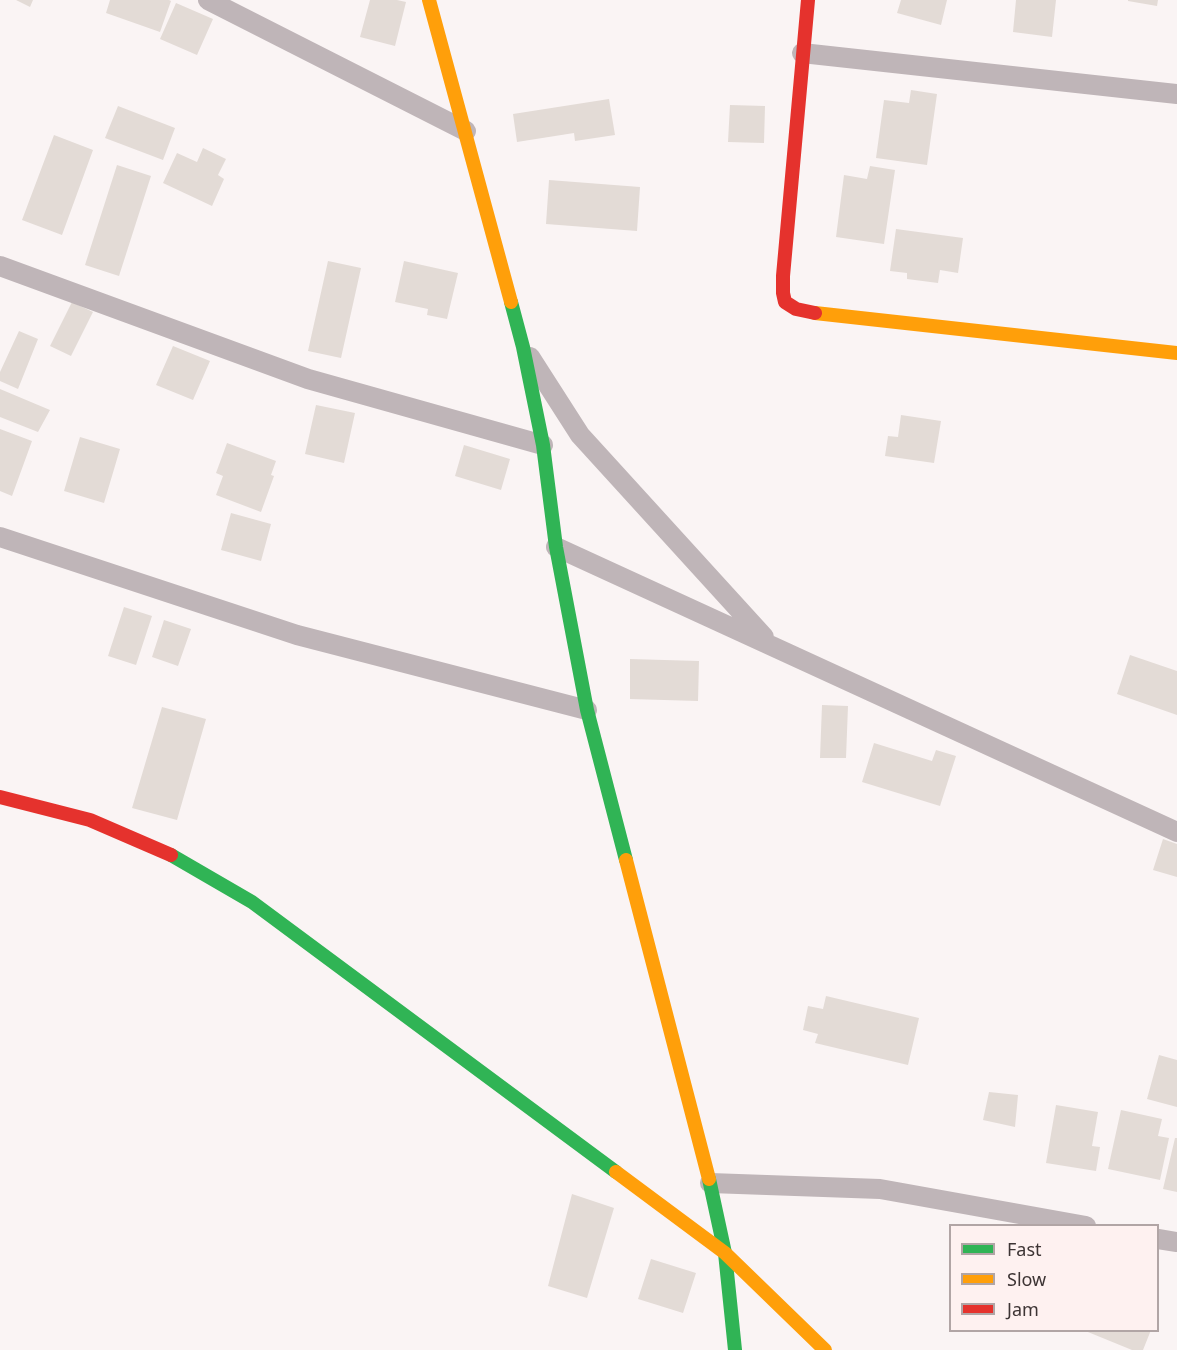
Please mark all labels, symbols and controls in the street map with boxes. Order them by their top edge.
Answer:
legend [949,1224,1159,1332]
text: Fast [1007,1237,1042,1261]
text: Slow [1007,1267,1046,1291]
text: Jam [1007,1297,1039,1321]

